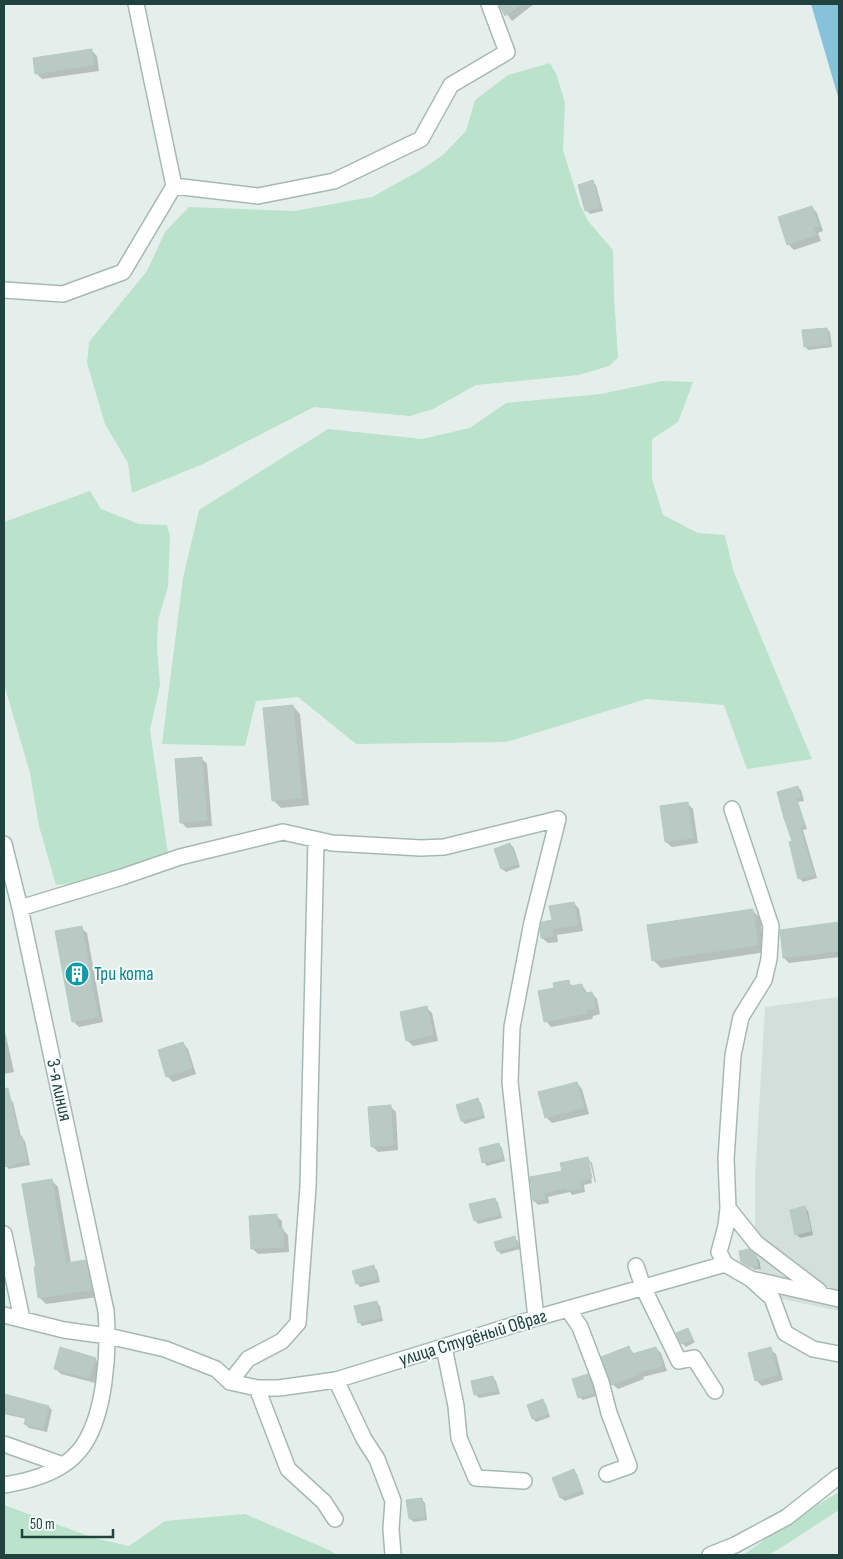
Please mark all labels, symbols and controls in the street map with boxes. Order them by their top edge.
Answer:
building icon: Три кота [64,961,90,987]
place label: Три кота [94,963,154,986]
street label: 3-я линия [41,1057,77,1123]
street label: улица Студёный Овраг [396,1305,550,1371]
scale bar [22,1506,114,1538]
text: 50 m [30,1515,55,1534]

